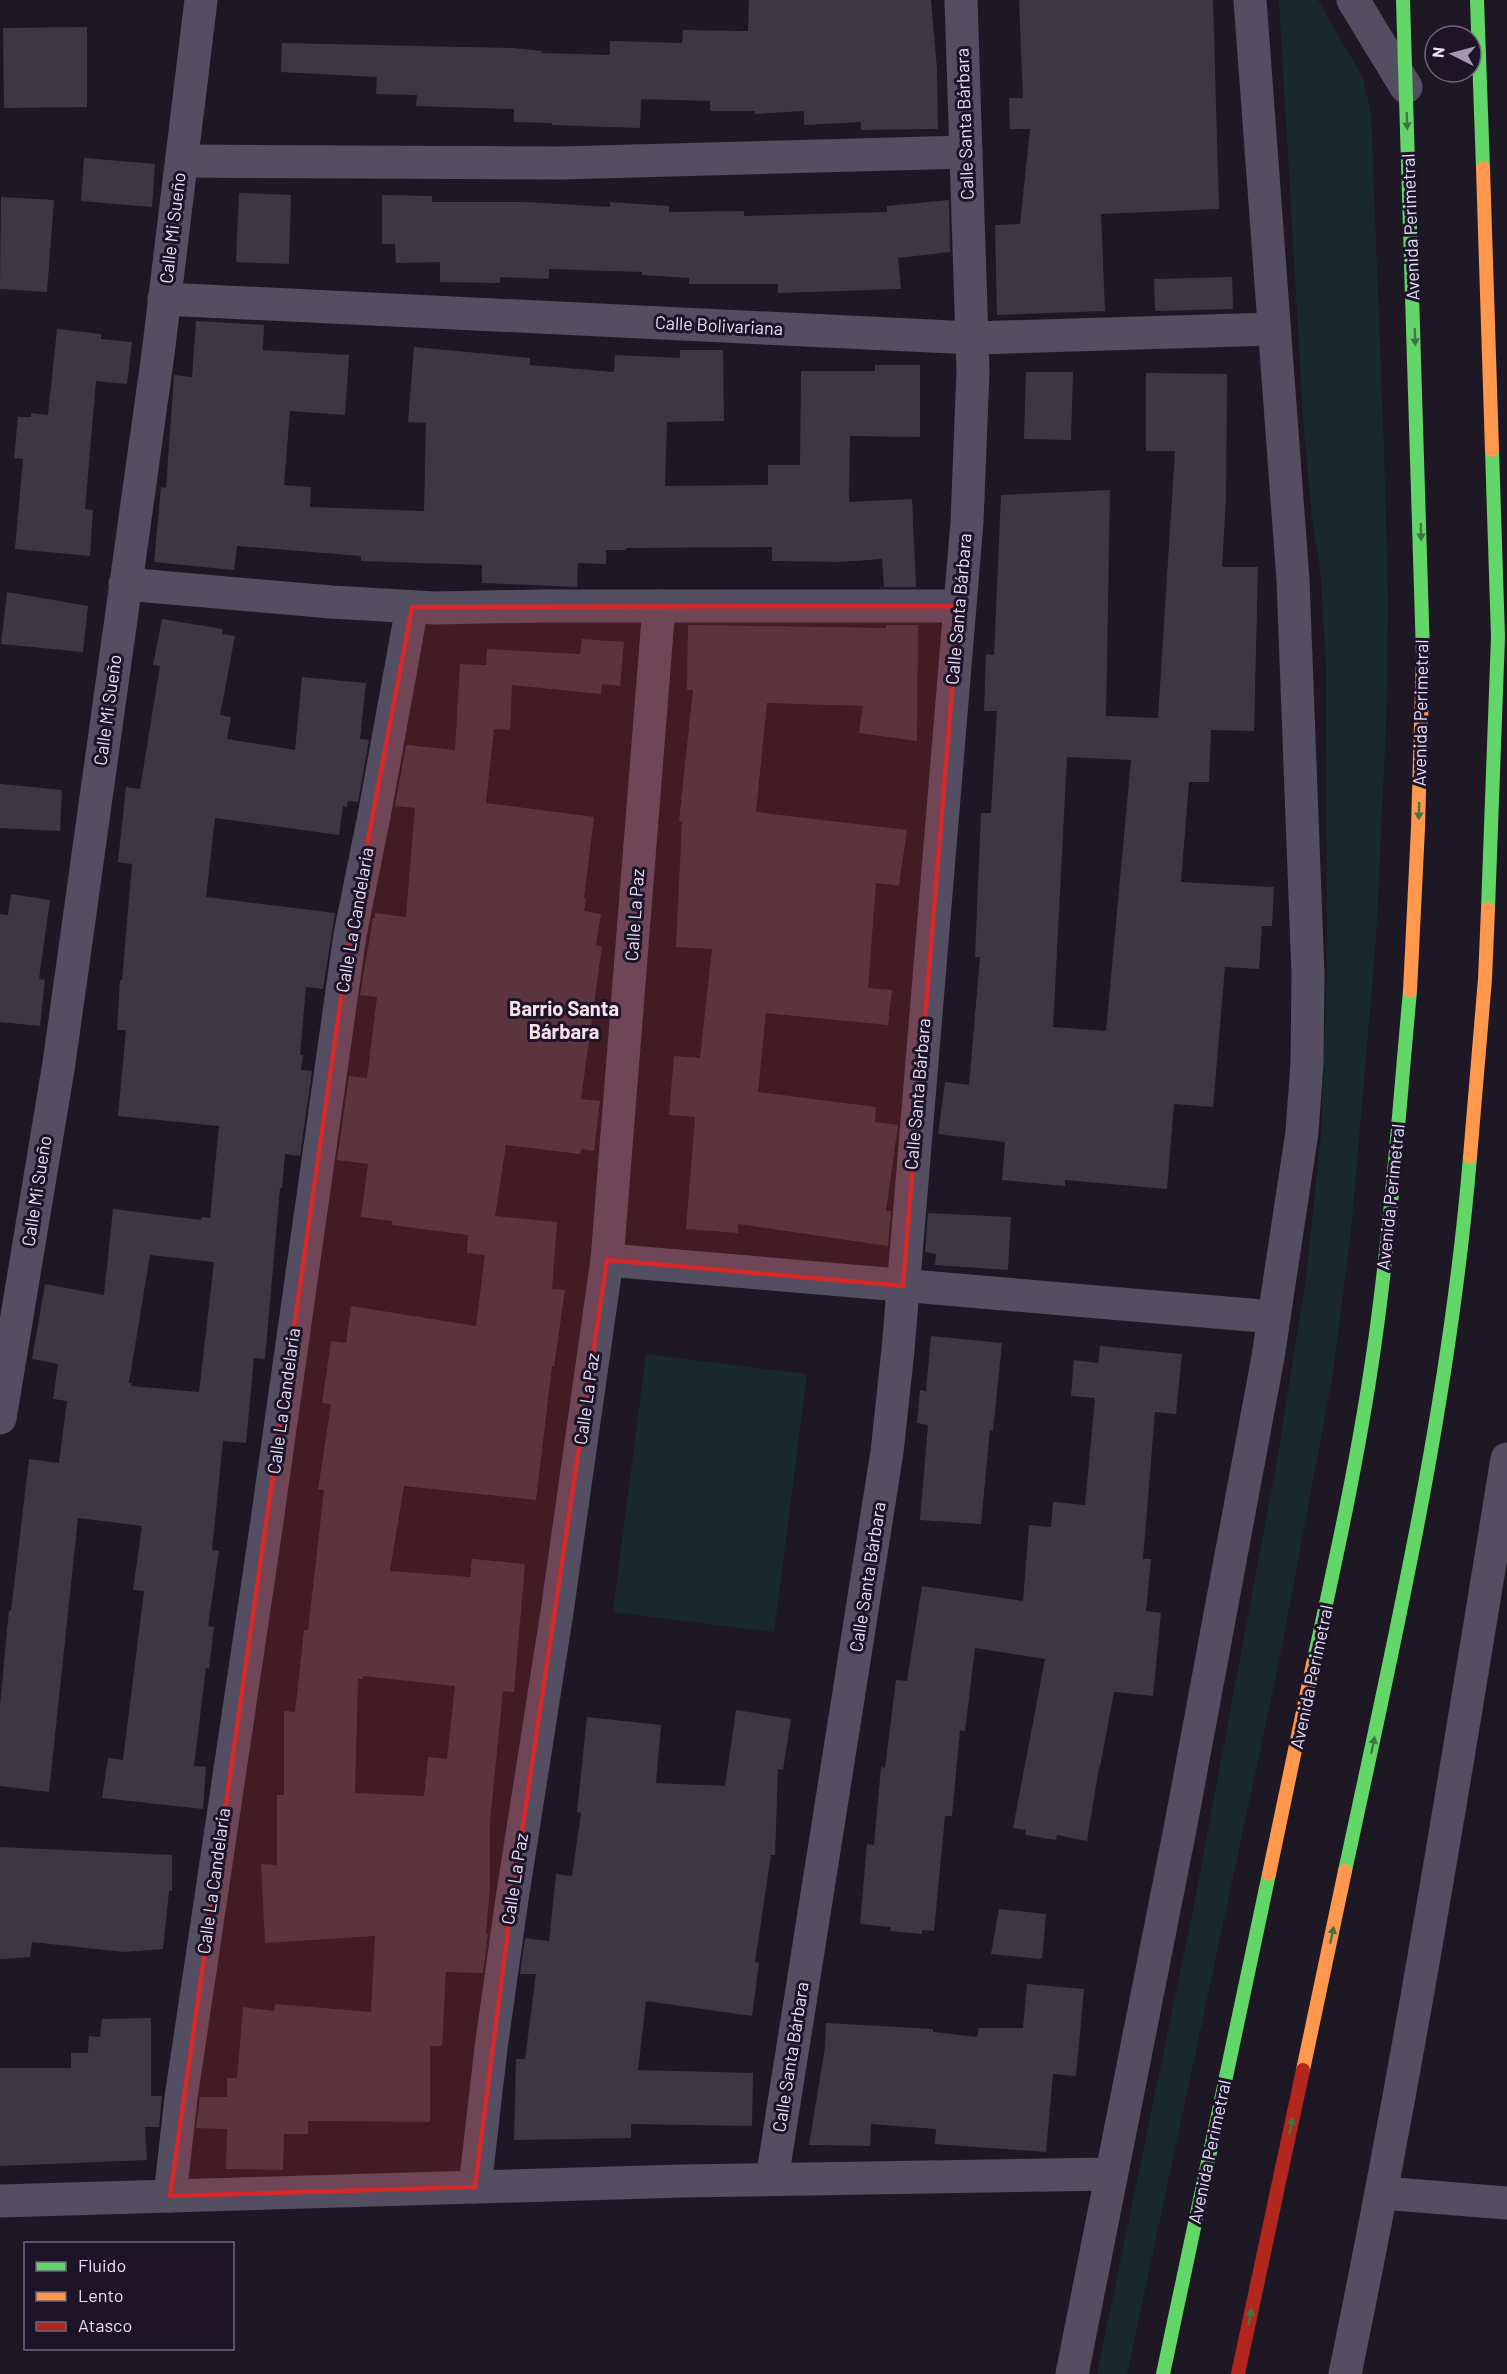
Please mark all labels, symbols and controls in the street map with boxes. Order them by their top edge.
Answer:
north arrow [1423,24,1483,84]
text: N [1428,46,1448,59]
street label: Calle Santa Bárbara [950,48,978,200]
one-way arrow [1403,112,1412,131]
street label: Avenida Perimetral [1396,153,1424,301]
street label: Calle Mi Sueño [154,171,190,285]
street label: Calle Bolivariana [655,311,784,339]
one-way arrow [1410,328,1420,347]
one-way arrow [1416,523,1425,542]
street label: Calle Santa Bárbara [940,532,976,686]
street label: Avenida Perimetral [1408,639,1432,787]
street label: Calle Mi Sueño [88,653,126,767]
one-way arrow [1414,802,1424,821]
street label: Calle La Candelaria [330,845,378,994]
street label: Calle La Paz [620,868,648,962]
district label: Barrio Santa Bárbara [509,996,619,1043]
street label: Calle Santa Bárbara [899,1017,935,1171]
street label: Avenida Perimetral [1371,1123,1409,1271]
street label: Calle Mi Sueño [16,1134,56,1248]
street label: Calle La Candelaria [262,1326,304,1475]
street label: Calle La Paz [569,1352,603,1446]
street label: Calle Santa Bárbara [844,1500,890,1654]
street label: Avenida Perimetral [1285,1603,1337,1751]
one-way arrow [1369,1736,1379,1754]
street label: Calle La Candelaria [192,1806,234,1955]
street label: Calle La Paz [496,1832,532,1926]
one-way arrow [1328,1926,1338,1945]
street label: Calle Santa Bárbara [767,1980,813,2134]
street label: Avenida Perimetral [1183,2078,1235,2226]
one-way arrow [1287,2116,1296,2135]
legend [24,2242,234,2350]
text: Fluido [78,2254,126,2276]
text: Lento [78,2284,124,2306]
one-way arrow [1246,2307,1255,2326]
text: Atasco [78,2314,132,2336]

